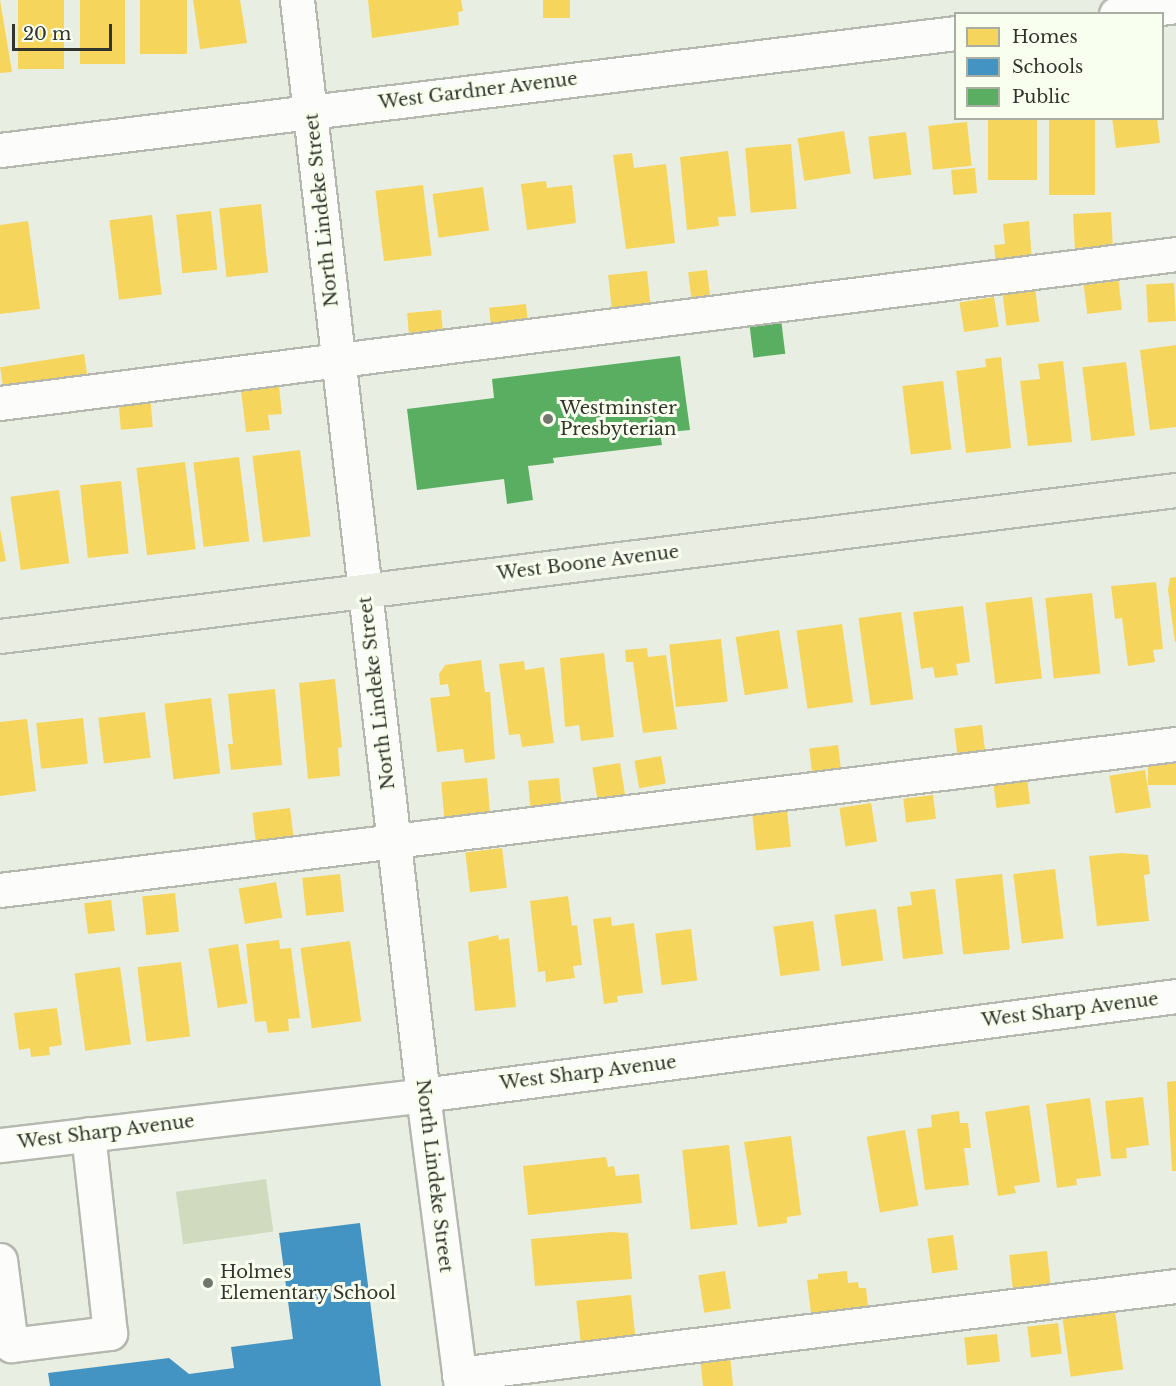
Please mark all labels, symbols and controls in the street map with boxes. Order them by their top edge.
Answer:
scale bar [15,12,116,50]
legend [954,12,1164,120]
text: 20 m [23,23,71,45]
text: Homes [1012,26,1078,48]
text: Schools [1012,56,1083,78]
street label: West Gardner Avenue [377,68,579,114]
text: Public [1012,86,1070,108]
street label: North Lindeke Street [301,112,343,308]
place label: Westminster Presbyterian [560,398,677,440]
marker: Westminster Presbyterian [541,412,555,426]
street label: West Boone Avenue [495,541,681,585]
street label: North Lindeke Street [354,595,400,791]
street label: West Sharp Avenue [980,988,1160,1032]
street label: West Sharp Avenue [498,1051,678,1095]
street label: North Lindeke Street [411,1078,457,1274]
street label: West Sharp Avenue [16,1110,196,1154]
place label: Holmes Elementary School [220,1262,396,1304]
marker: Holmes Elementary School [201,1276,215,1290]

